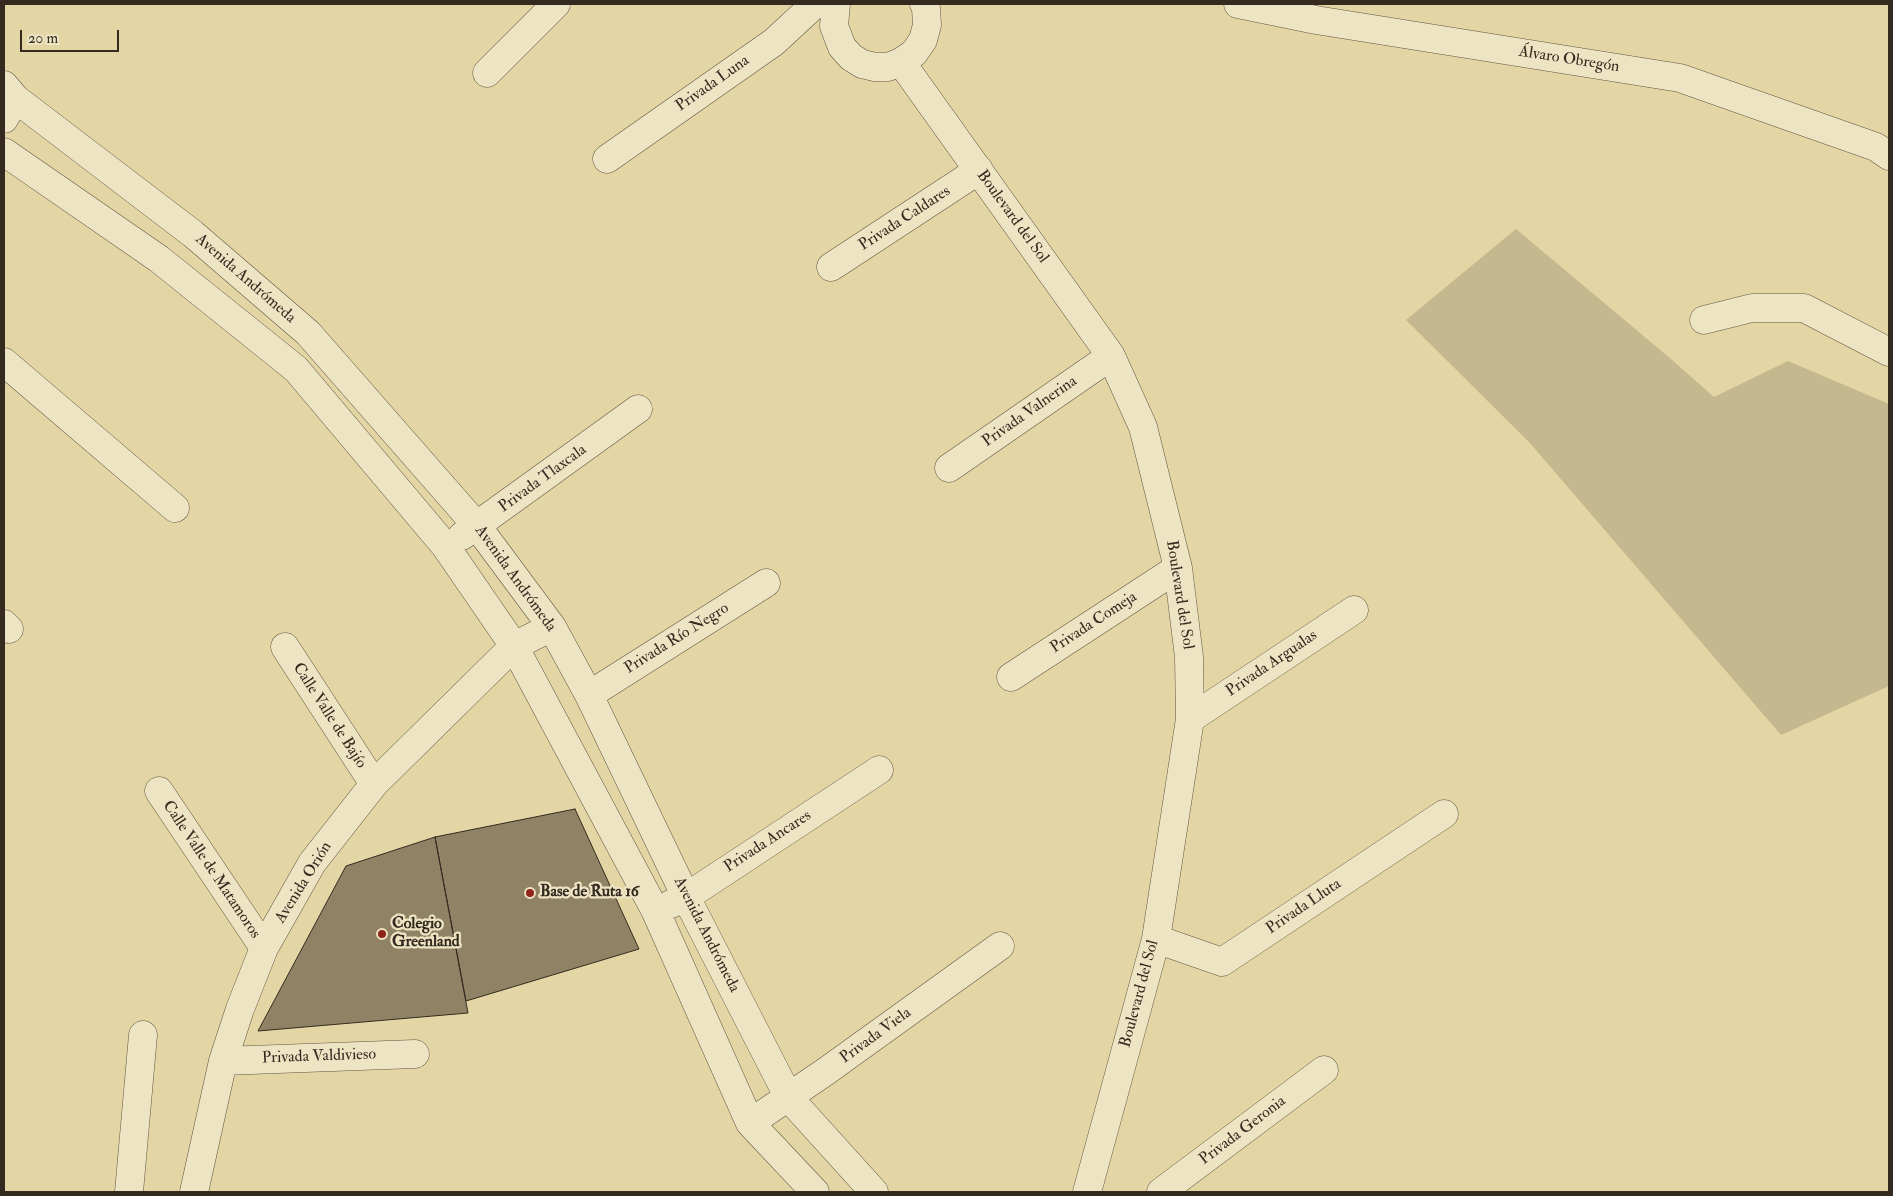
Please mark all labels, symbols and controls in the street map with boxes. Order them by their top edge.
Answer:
scale bar [22,20,121,52]
text: 20 m [28,29,58,48]
street label: Álvaro Obregón [1517,43,1621,77]
street label: Privada Luna [673,52,753,116]
street label: Boulevard del Sol [972,167,1052,267]
street label: Privada Caldares [856,182,954,256]
street label: Avenida Andrómeda [191,230,299,328]
street label: Privada Valnerina [979,372,1081,452]
street label: Privada Tlaxcala [495,441,591,517]
street label: Avenida Andrómeda [470,522,560,636]
street label: Boulevard del Sol [1161,539,1197,651]
street label: Privada Comeja [1047,588,1141,658]
street label: Privada Río Negro [621,599,733,679]
street label: Privada Argualas [1223,626,1321,702]
street label: Calle Valle de Bajío [288,660,370,772]
street label: Calle Valle de Matamoros [158,797,264,943]
street label: Privada Ancares [721,807,815,877]
street label: Avenida Orión [271,839,337,927]
street label: Avenida Andrómeda [669,874,743,996]
street label: Privada Lluta [1263,875,1345,939]
place label: Base de Ruta 16 [540,883,639,903]
marker: Base de Ruta 16 [524,887,536,899]
place label: Colegio Greenland [392,915,460,953]
marker: Colegio Greenland [376,928,388,940]
street label: Boulevard del Sol [1116,938,1164,1050]
street label: Privada Viela [837,1004,915,1068]
street label: Privada Valdivieso [262,1045,376,1069]
street label: Privada Geronia [1196,1092,1290,1170]

